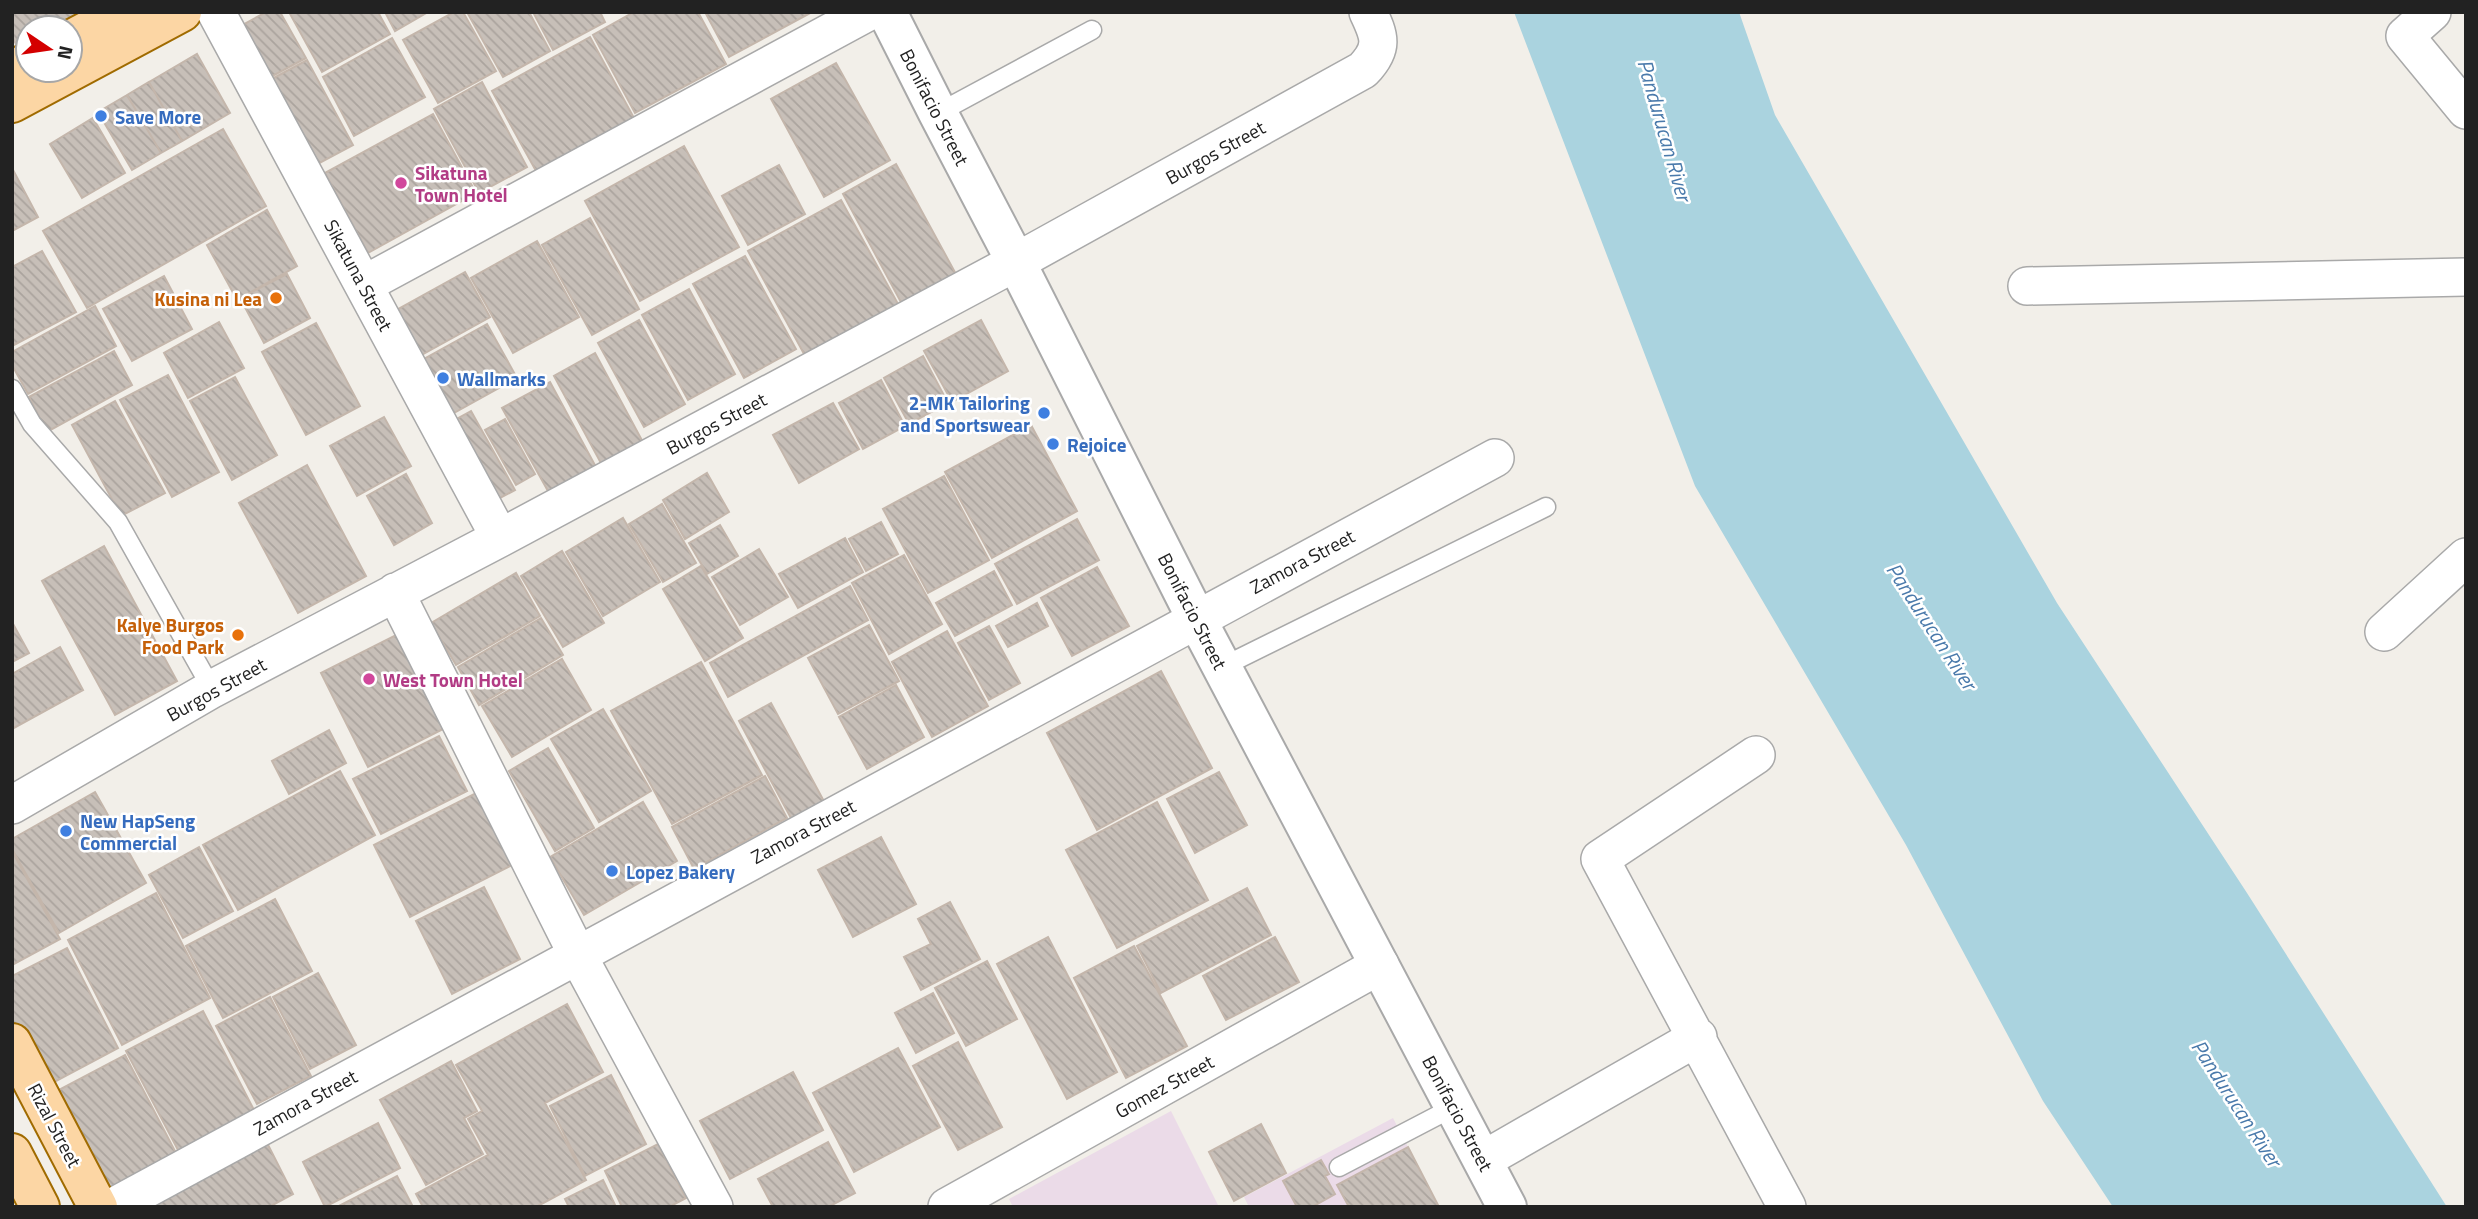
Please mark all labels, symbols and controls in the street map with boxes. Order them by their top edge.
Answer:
north arrow [14,14,84,84]
text: N [50,43,82,63]
street label: Bonifacio Street [893,44,977,171]
water label: Pandurucan River [1629,55,1701,207]
place label: Save More [115,102,201,131]
marker: Save More [93,108,109,124]
street label: Burgos Street [1160,112,1270,191]
place label: Sikatuna Town Hotel [415,158,508,209]
marker: Sikatuna Town Hotel [393,175,409,191]
street label: Sikatuna Street [317,214,401,336]
place label: Kusina ni Lea [154,284,262,313]
marker: Kusina ni Lea [268,290,284,306]
place label: Wallmarks [457,364,546,393]
marker: Wallmarks [435,370,451,386]
street label: Burgos Street [661,384,772,462]
place label: 2-MK Tailoring and Sportswear [900,388,1030,439]
marker: 2-MK Tailoring and Sportswear [1036,405,1052,421]
place label: Rejoice [1067,430,1127,459]
marker: Rejoice [1045,436,1061,452]
street label: Zamora Street [1244,521,1360,601]
street label: Bonifacio Street [1151,548,1235,675]
water label: Pandurucan River [1879,556,1987,698]
place label: Kalye Burgos Food Park [116,610,224,661]
marker: Kalye Burgos Food Park [230,627,246,643]
street label: Burgos Street [161,649,271,728]
place label: West Town Hotel [383,665,523,694]
marker: West Town Hotel [361,671,377,687]
street label: Zamora Street [745,791,861,871]
place label: New HapSeng Commercial [80,806,195,857]
marker: New HapSeng Commercial [58,823,74,839]
place label: Lopez Bakery [626,857,736,886]
marker: Lopez Bakery [604,863,620,879]
water label: Pandurucan River [2184,1033,2292,1175]
street label: Gomez Street [1109,1047,1219,1125]
street label: Bonifacio Street [1415,1050,1501,1176]
street label: Zamora Street [248,1061,363,1143]
street label: Rizal Street [21,1078,89,1173]

